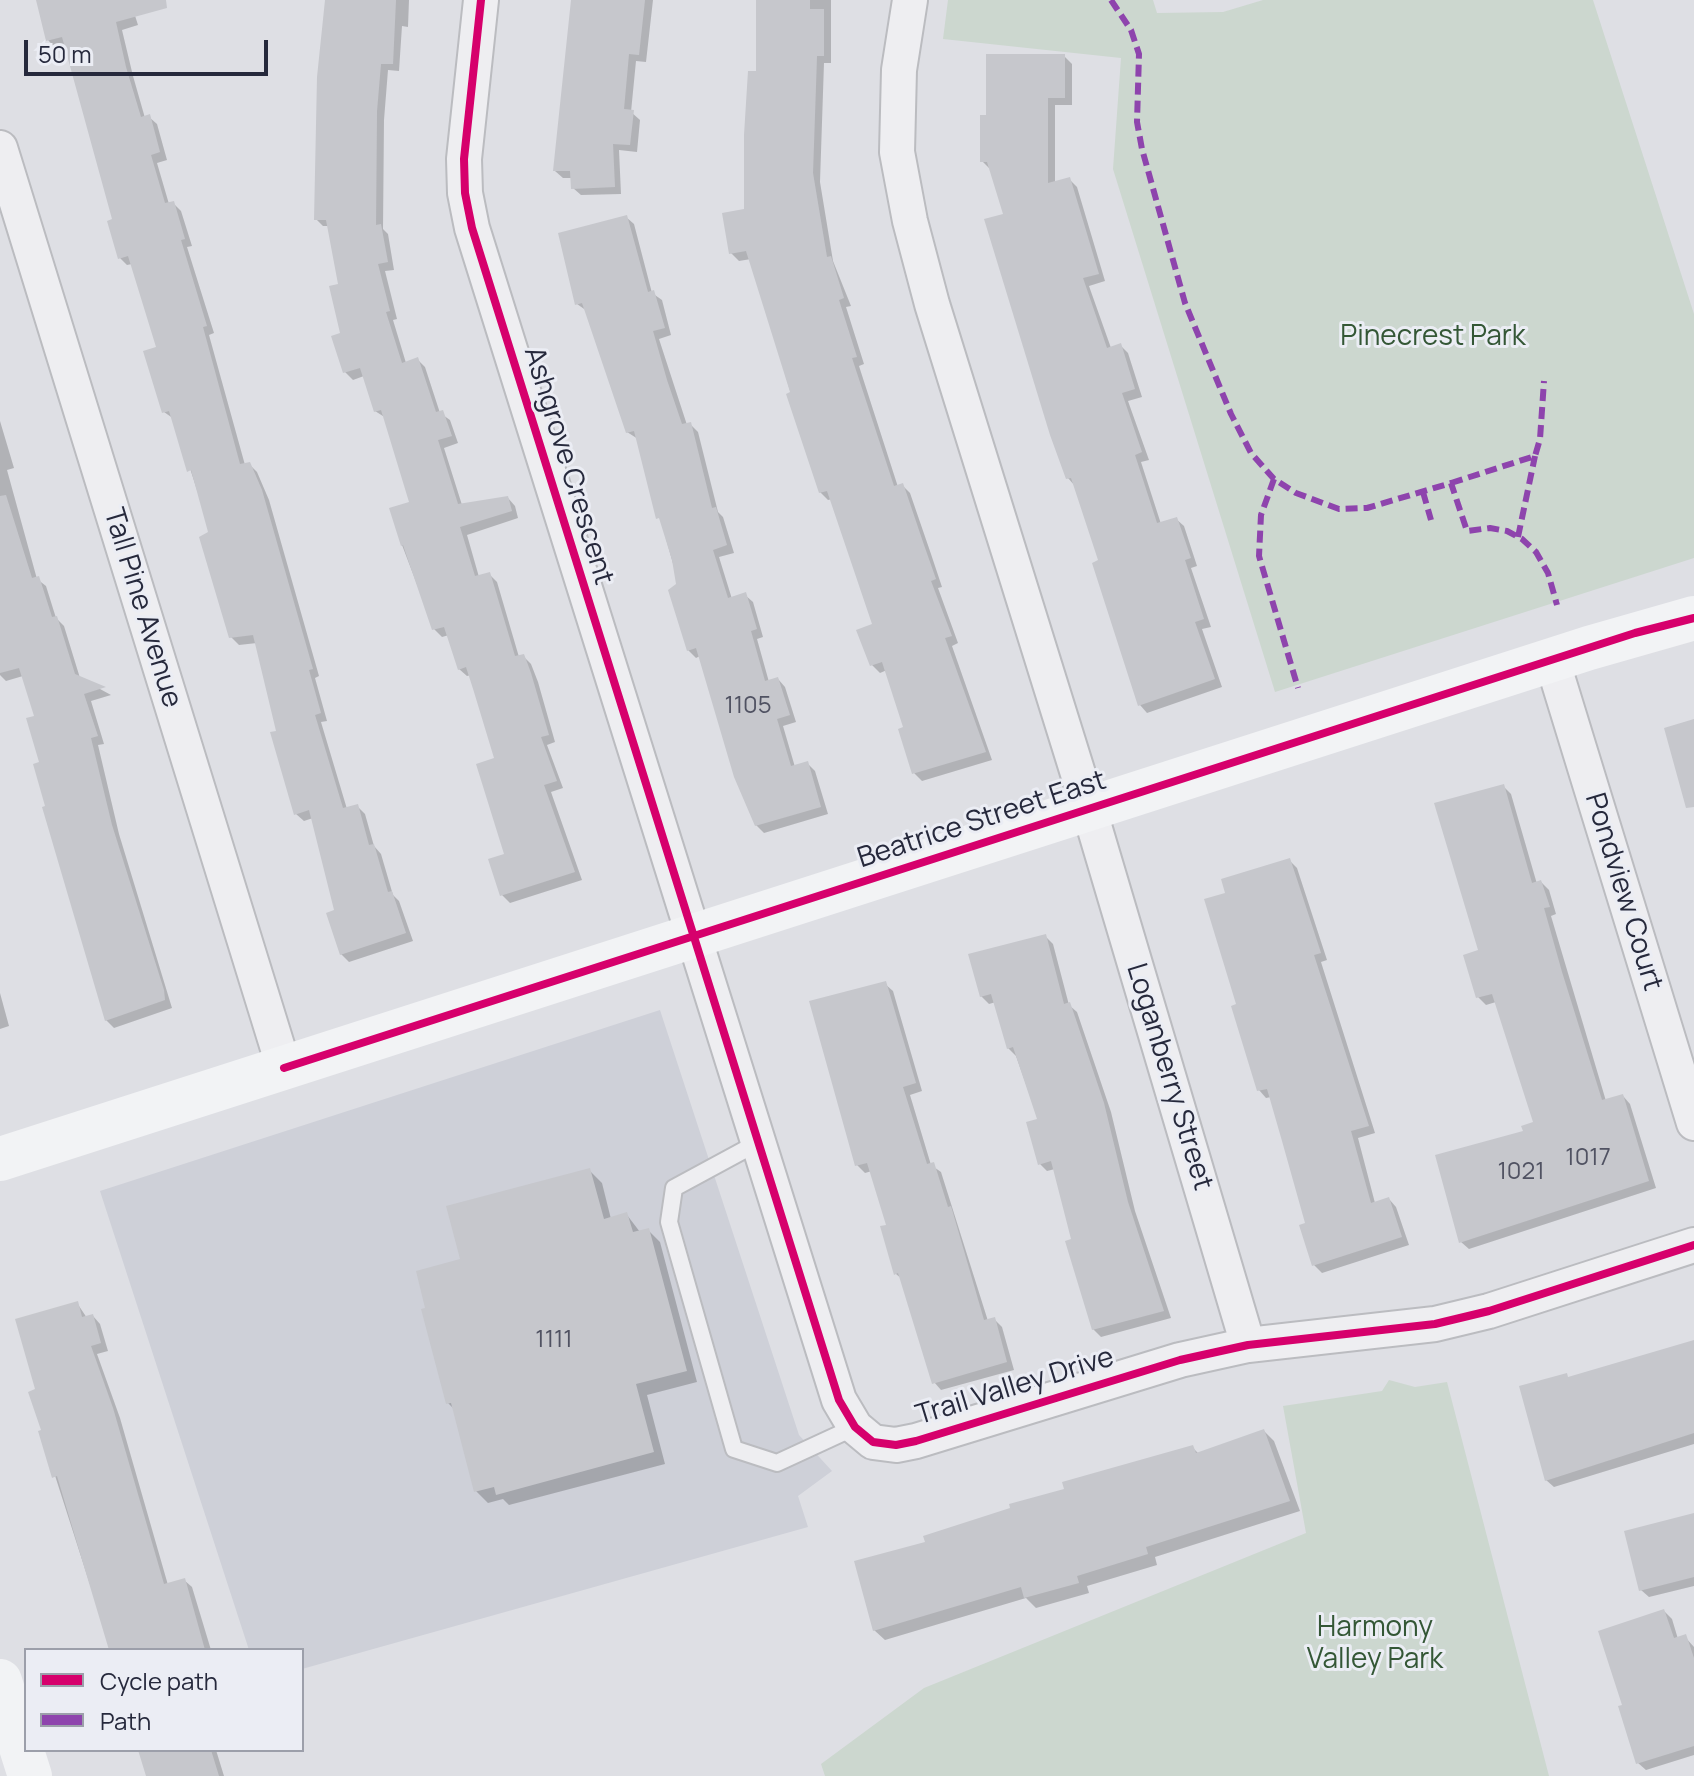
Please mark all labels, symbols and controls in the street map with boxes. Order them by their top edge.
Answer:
scale bar [28,24,272,74]
text: 50 m [38,37,92,70]
park label: Pinecrest Park [1340,320,1526,354]
street label: Ashgrove Crescent [516,343,620,589]
street label: Tall Pine Avenue [96,504,188,712]
house number: 1105 [724,692,772,720]
street label: Beatrice Street East [854,764,1110,876]
street label: Pondview Court [1577,789,1669,995]
street label: Loganberry Street [1119,960,1219,1194]
house number: 1017 [1565,1144,1611,1172]
house number: 1021 [1497,1158,1545,1186]
house number: 1111 [535,1326,573,1354]
street label: Trail Valley Drive [912,1341,1118,1433]
park label: Harmony Valley Park [1307,1611,1443,1677]
legend [24,1648,304,1752]
text: Cycle path [100,1664,218,1697]
text: Path [100,1704,151,1737]

